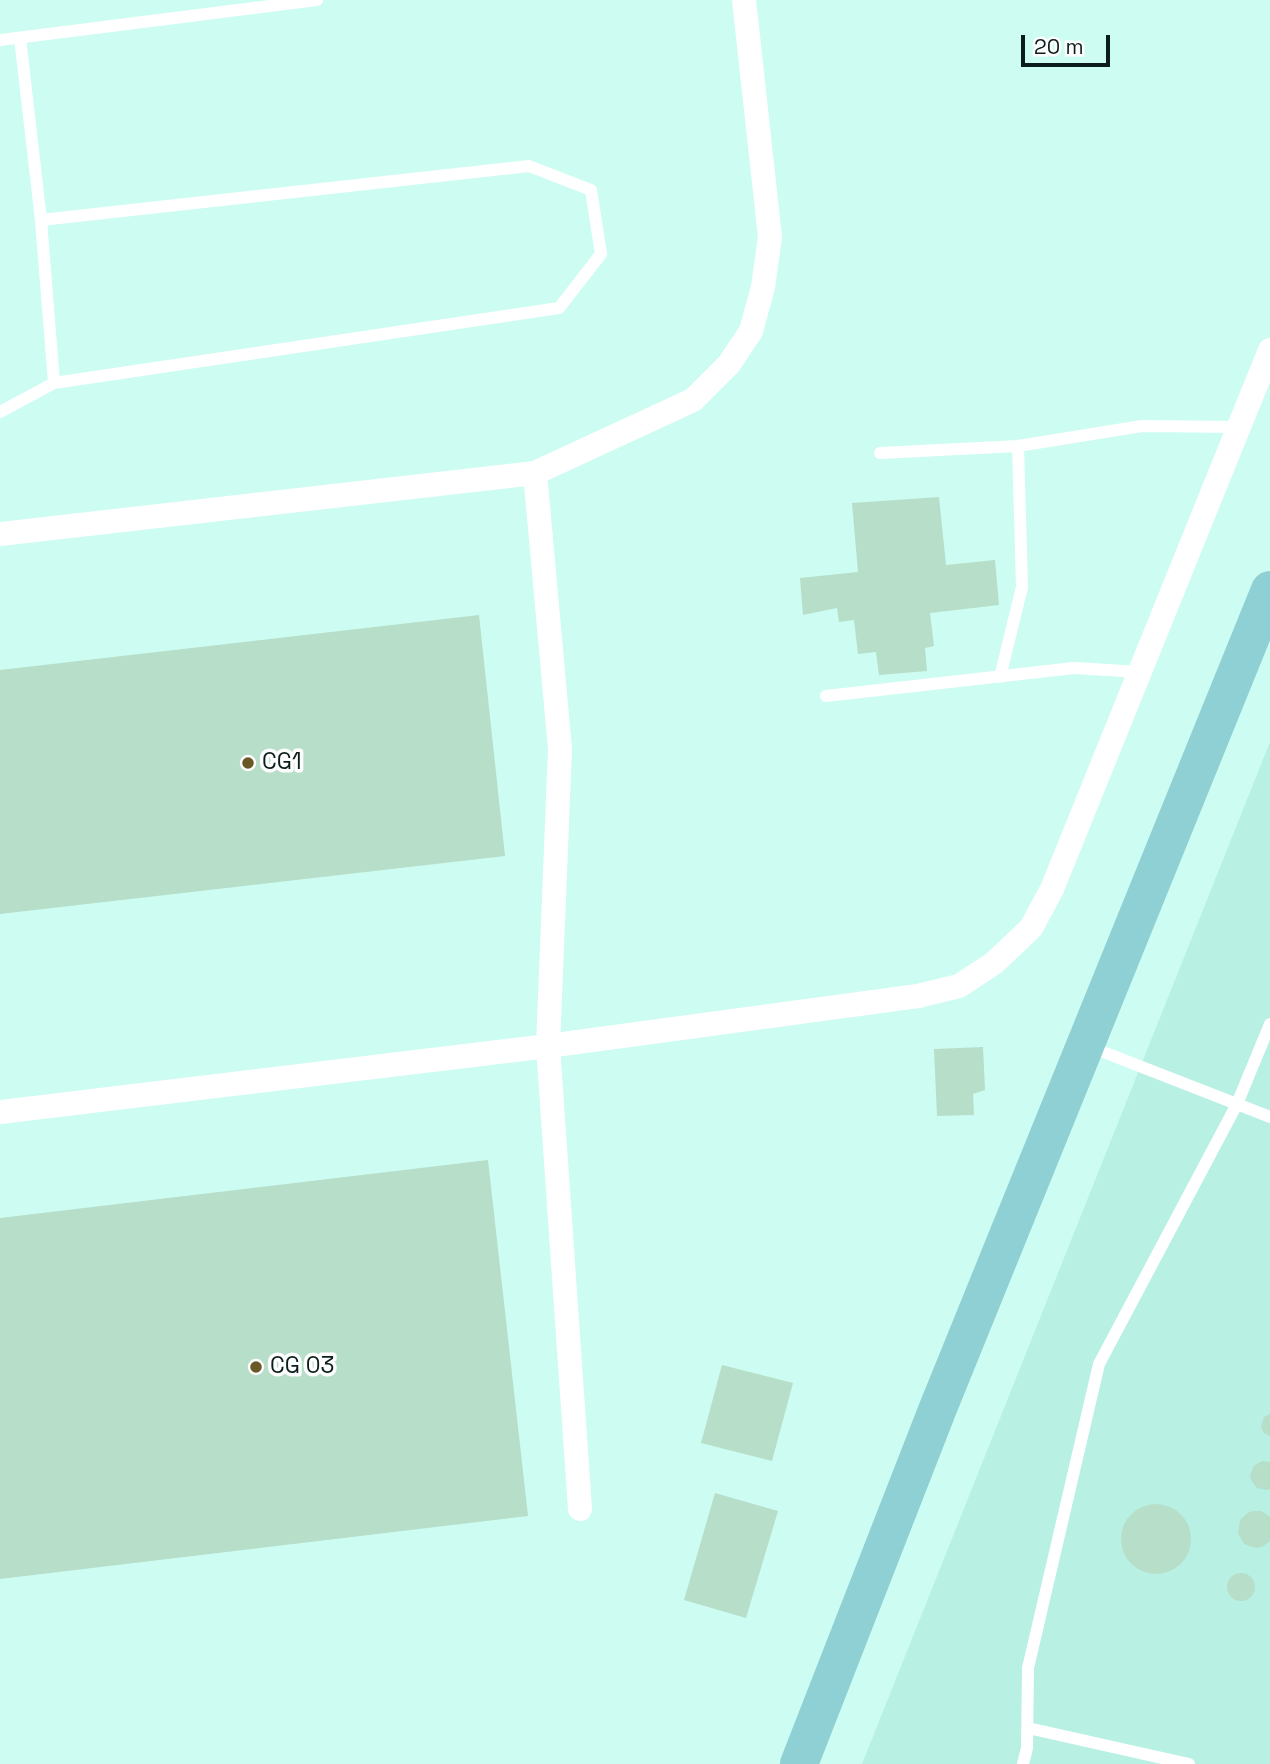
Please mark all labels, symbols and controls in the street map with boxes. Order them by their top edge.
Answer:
scale bar [1025,21,1114,65]
text: 20 m [1034,33,1084,60]
place label: CG1 [262,749,302,777]
marker: CG1 [240,755,256,771]
place label: CG 03 [270,1353,334,1381]
marker: CG 03 [248,1359,264,1375]

